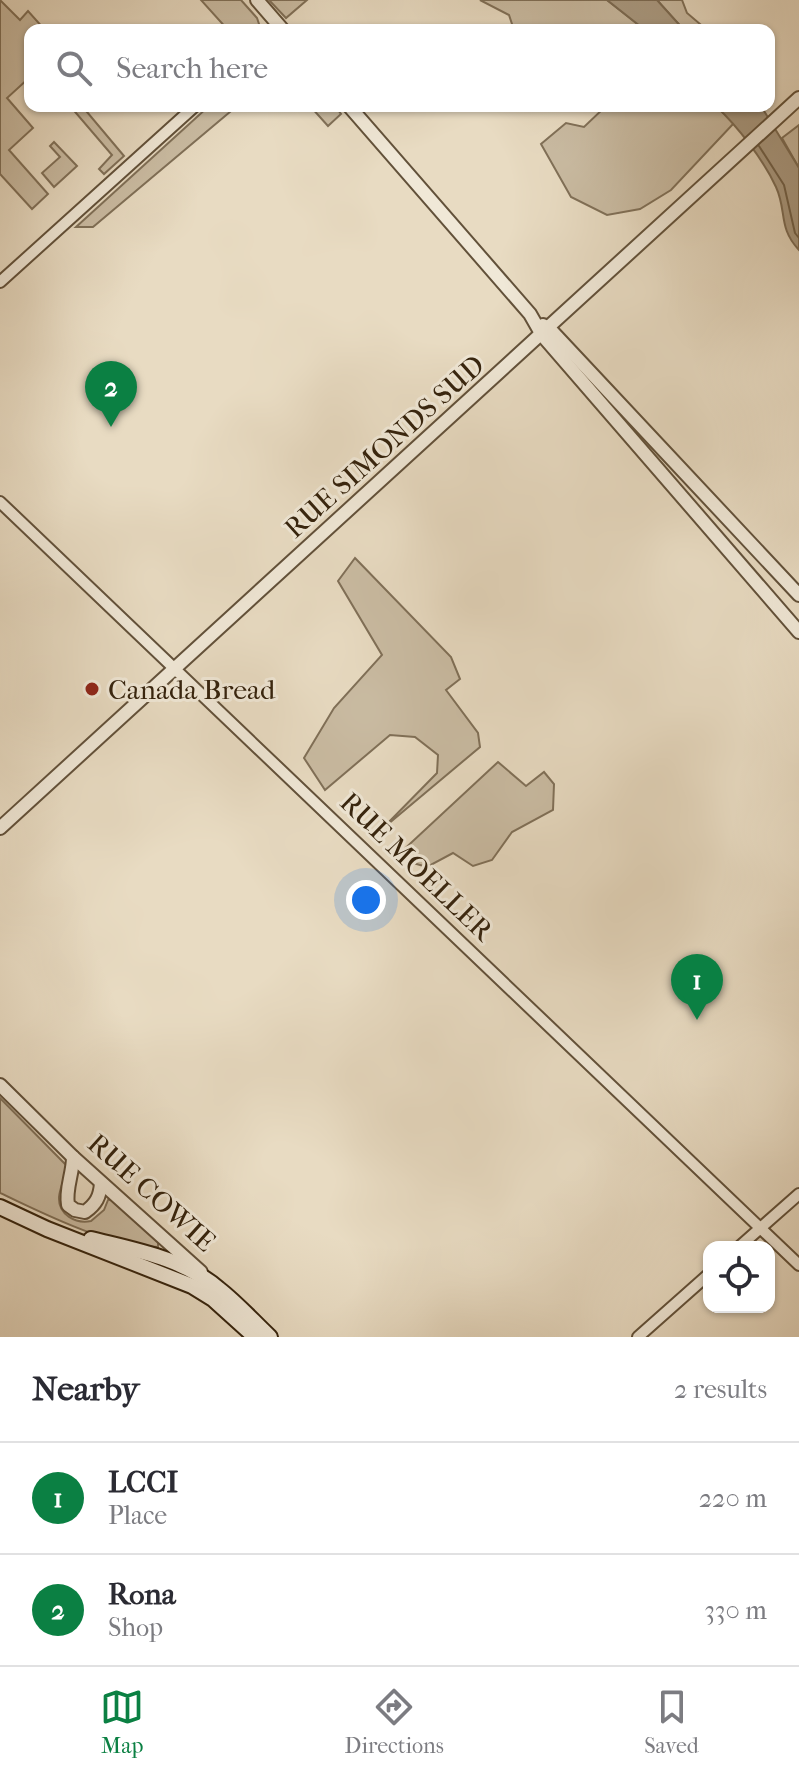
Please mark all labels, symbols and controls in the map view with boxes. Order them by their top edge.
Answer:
search box [24,24,775,112]
icon: search [52,46,96,90]
text: Search here [116,51,268,86]
street label: RUE SIMONDS SUD [278,348,491,545]
pin: 2 [85,361,137,427]
place label: Canada Bread [108,673,276,706]
marker: Canada Bread [83,680,101,698]
street label: RUE MOELLER [333,785,501,949]
your location [346,880,386,920]
pin: 1 [671,954,723,1020]
street label: RUE COWIE [81,1127,222,1258]
map controls [703,1241,775,1313]
button: locate [703,1241,775,1313]
text: Nearby [32,1369,139,1409]
text: 2 results [674,1374,767,1405]
text: LCCI [108,1465,178,1500]
text: 1 [53,1483,63,1514]
text: 220 m [699,1483,767,1514]
text: Place [108,1500,167,1531]
text: Rona [108,1577,176,1612]
text: 2 [51,1595,65,1626]
text: 330 m [704,1595,767,1626]
text: Shop [108,1612,163,1643]
tab: Map [100,1685,144,1759]
tab: Directions [345,1685,444,1759]
tab: Saved [644,1685,699,1759]

